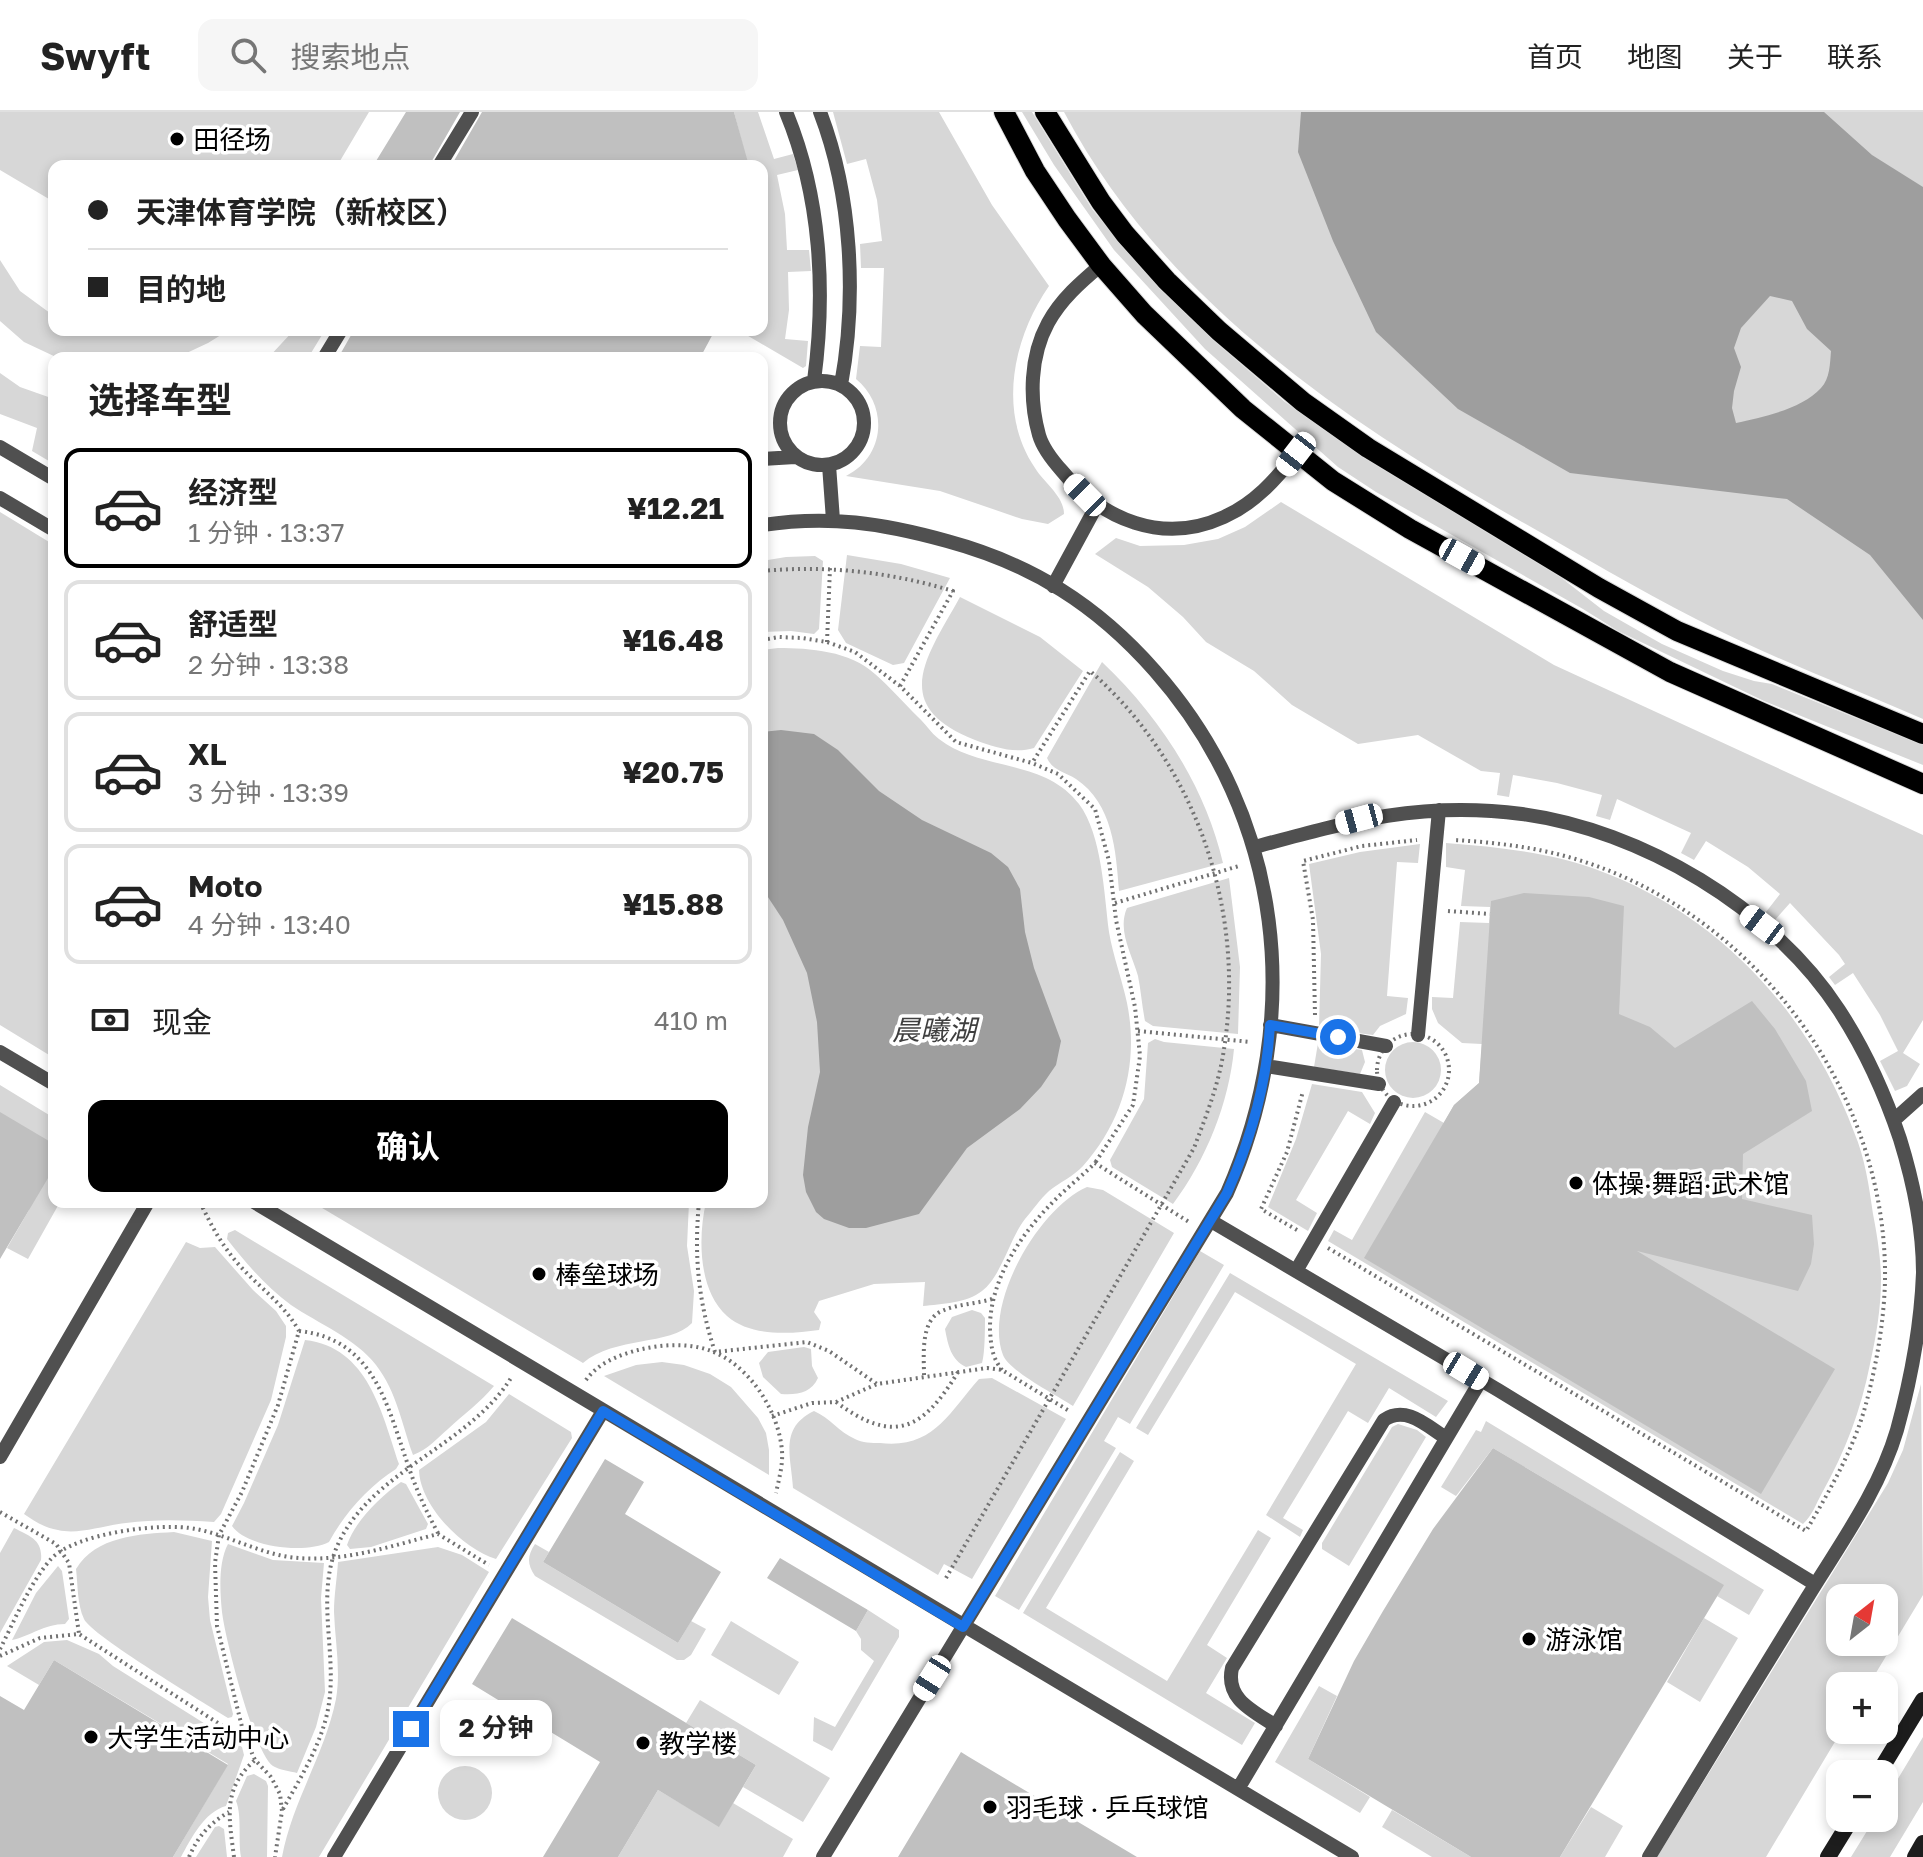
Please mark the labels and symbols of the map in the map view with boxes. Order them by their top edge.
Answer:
place label: 田径场 [193,124,271,155]
marker: 田径场 [168,130,186,148]
car [1272,428,1320,480]
car [1060,470,1110,520]
car [1435,535,1489,579]
car [1333,801,1385,837]
car [1736,901,1788,949]
water label: 晨曦湖 [892,1013,980,1046]
route start [1320,1019,1356,1055]
place label: 体操·舞蹈·武术馆 [1592,1168,1790,1199]
marker: 体操·舞蹈·武术馆 [1567,1174,1585,1192]
place label: 棒垒球场 [555,1259,659,1290]
marker: 棒垒球场 [530,1265,548,1283]
car [1439,1348,1493,1394]
north arrow [1826,1584,1898,1656]
place label: 游泳馆 [1545,1624,1623,1655]
marker: 游泳馆 [1520,1630,1538,1648]
car [909,1651,955,1705]
callout: 2 分钟 [439,1701,551,1757]
route end [393,1711,429,1747]
place label: 大学生活动中心 [107,1722,289,1753]
marker: 大学生活动中心 [82,1728,100,1746]
place label: 教学楼 [659,1728,737,1759]
marker: 教学楼 [634,1734,652,1752]
place label: 羽毛球 · 乒乓球馆 [1006,1792,1209,1823]
marker: 羽毛球 · 乒乓球馆 [981,1798,999,1816]

